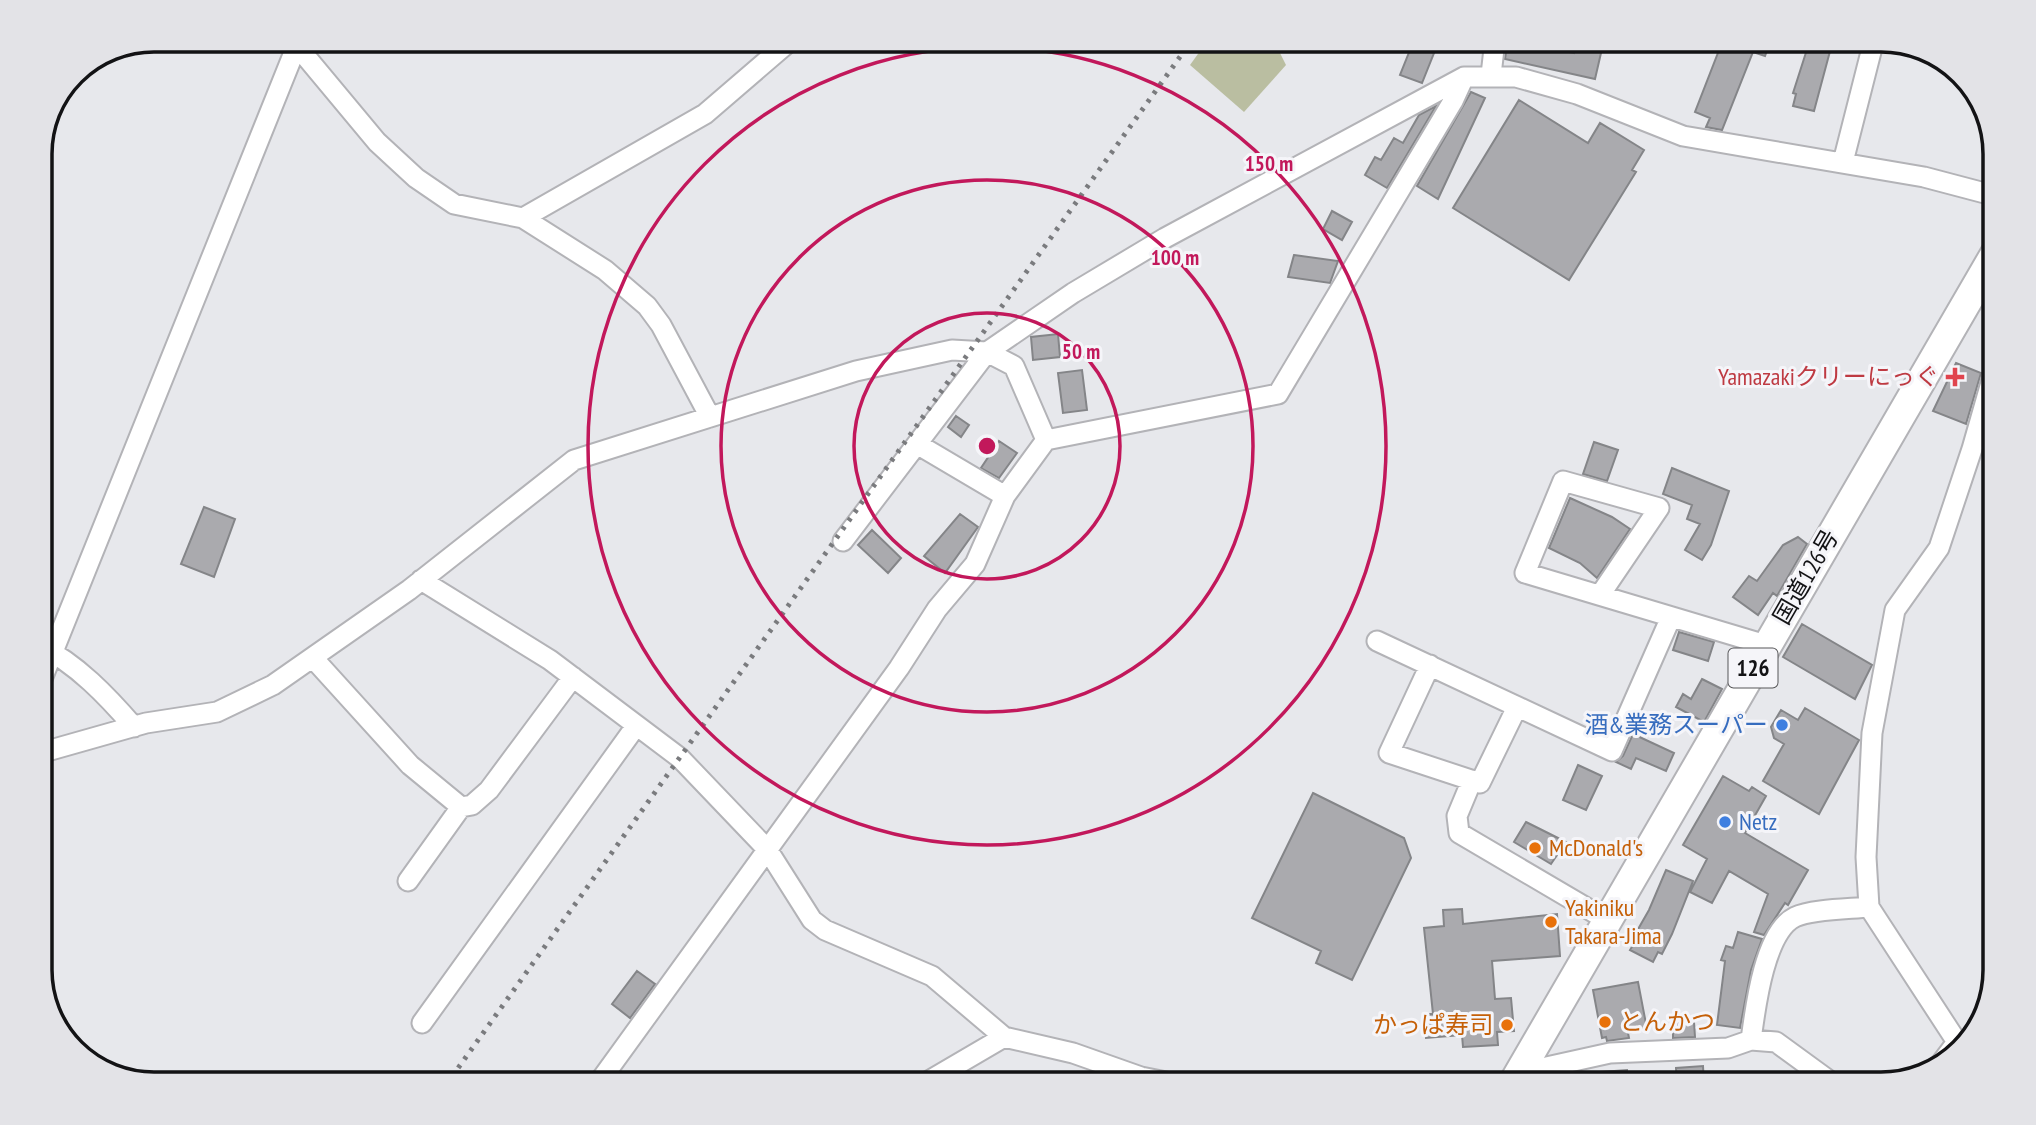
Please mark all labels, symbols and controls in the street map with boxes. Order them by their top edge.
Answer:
text: 150 m [1245,150,1293,177]
text: 100 m [1151,244,1199,271]
text: 50 m [1062,338,1100,365]
place label: Yamazakiクリーにっぐ [1718,361,1939,392]
marker: Yamazakiクリーにっぐ [1945,367,1965,387]
centre of rings [975,434,999,458]
street label: 国道126号 [1766,524,1845,630]
road number: 126 [1728,648,1778,688]
place label: 酒&業務スーパー [1584,709,1768,740]
marker: 酒&業務スーパー [1774,717,1790,733]
place label: Netz [1739,806,1777,837]
marker: Netz [1717,814,1733,830]
place label: McDonald's [1549,832,1643,863]
marker: McDonald's [1527,840,1543,856]
place label: Yakiniku Takara-Jima [1565,892,1662,951]
marker: Yakiniku Takara-Jima [1543,914,1559,930]
place label: とんかつ [1619,1006,1715,1037]
place label: かっぱ寿司 [1373,1009,1493,1040]
marker: とんかつ [1597,1014,1613,1030]
marker: かっぱ寿司 [1499,1017,1515,1033]

